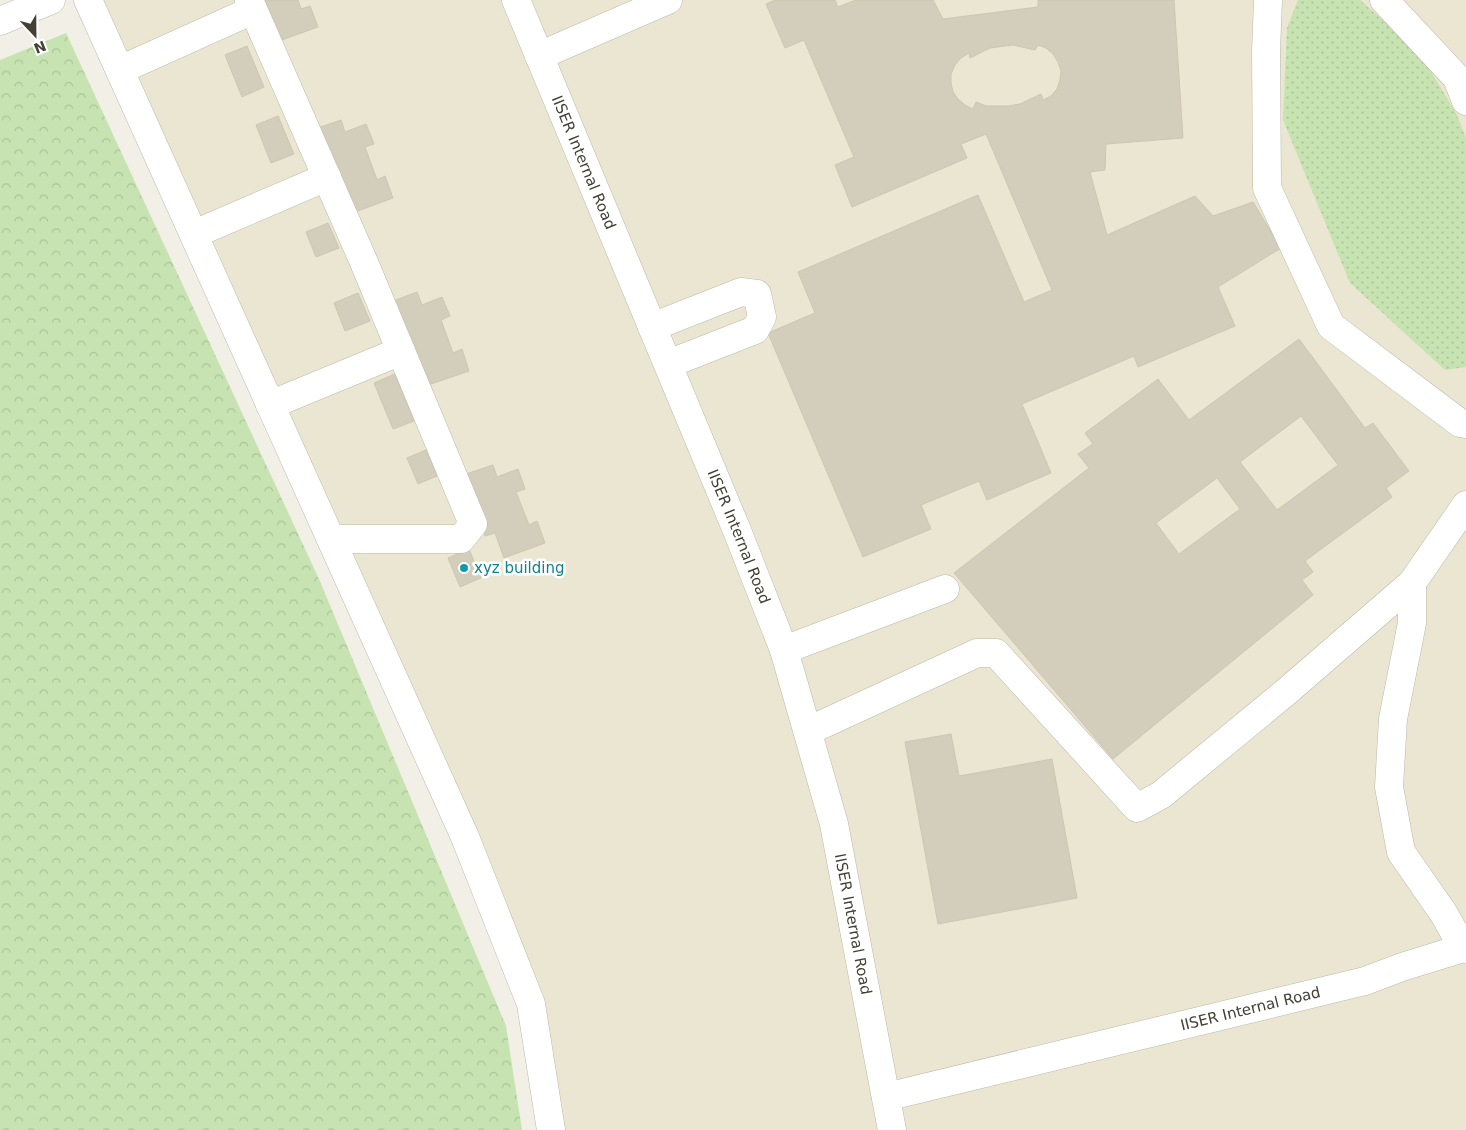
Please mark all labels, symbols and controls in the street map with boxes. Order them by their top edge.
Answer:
north arrow [10,10,60,60]
text: N [31,37,48,57]
street label: IISER Internal Road [548,93,620,232]
street label: IISER Internal Road [704,467,774,606]
place label: xyz building [474,559,564,577]
marker: xyz building [458,562,470,574]
street label: IISER Internal Road [831,852,875,996]
street label: IISER Internal Road [1179,983,1322,1034]

